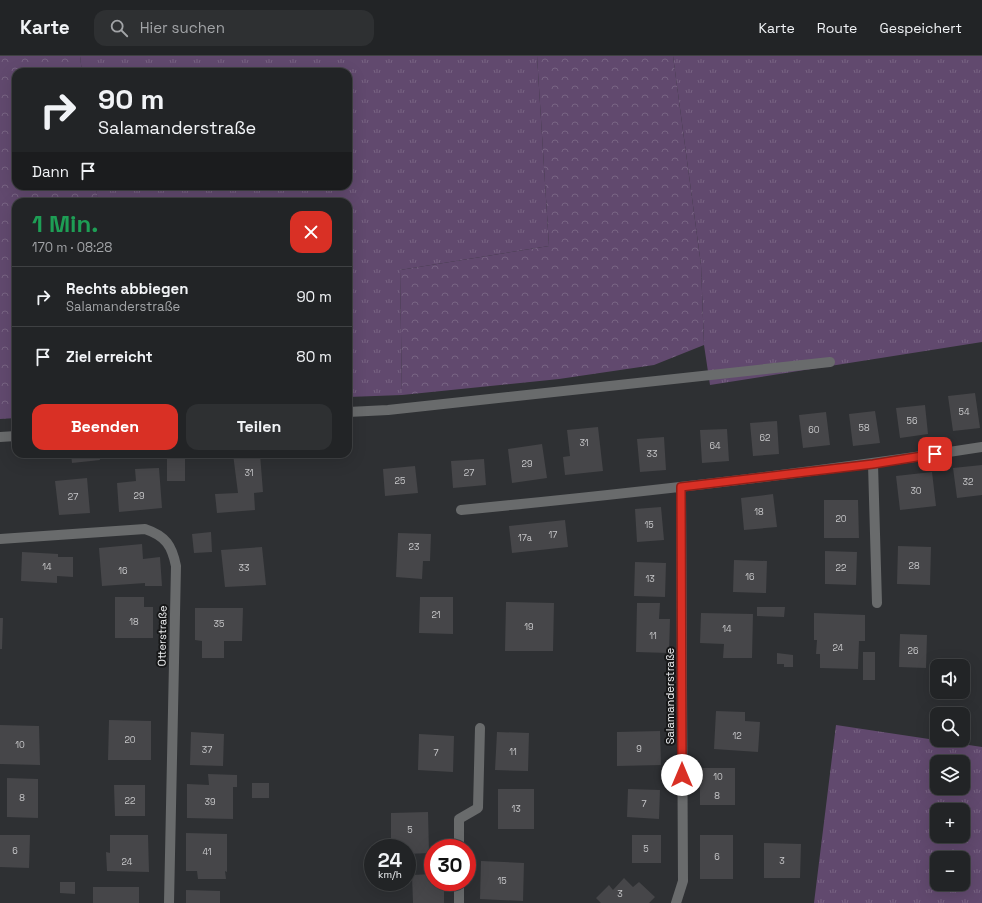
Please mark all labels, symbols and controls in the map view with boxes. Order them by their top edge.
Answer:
search box [94,10,374,46]
text: Karte [20,15,70,40]
icon: search [108,17,130,39]
text: Hier suchen [140,18,225,37]
text: Karte [759,19,795,37]
text: Route [817,19,857,37]
text: Gespeichert [879,19,962,37]
text: 90 m [98,81,164,117]
icon: right [32,84,84,136]
text: Salamanderstraße [98,116,256,139]
icon: arrive [77,160,99,182]
text: Dann [32,162,69,181]
text: 1 Min. [32,208,98,239]
button: close [290,211,332,253]
text: 170 m · 08:28 [32,239,112,256]
text: Rechts abbiegen [66,279,188,298]
icon: right [32,286,54,308]
text: 90 m [296,287,332,306]
text: Salamanderstraße [66,298,180,315]
icon: arrive [32,346,54,368]
text: Ziel erreicht [66,347,153,366]
text: 80 m [296,347,332,366]
button: Beenden [32,404,178,450]
button: Teilen [186,404,332,450]
house number: 54 [958,406,970,418]
house number: 56 [907,415,918,427]
house number: 58 [859,422,870,434]
house number: 60 [808,424,820,436]
house number: 62 [760,432,770,444]
house number: 31 [579,437,589,449]
pin [918,437,952,471]
house number: 64 [709,440,721,452]
icon: arrive [924,443,946,465]
house number: 33 [647,448,657,460]
house number: 29 [522,458,532,470]
house number: 31 [244,467,254,479]
house number: 27 [464,467,474,479]
house number: 25 [395,475,405,487]
house number: 32 [963,476,973,488]
house number: 30 [910,485,922,497]
house number: 29 [134,490,144,502]
house number: 27 [68,491,78,503]
house number: 18 [754,506,764,518]
house number: 20 [835,513,847,525]
house number: 15 [644,519,654,531]
house number: 17 [549,529,557,541]
house number: 17a [518,532,532,544]
house number: 23 [409,541,419,553]
house number: 28 [908,560,920,572]
house number: 14 [42,561,52,573]
house number: 33 [239,562,249,574]
house number: 22 [836,562,846,574]
house number: 16 [118,565,128,577]
house number: 16 [745,571,755,583]
house number: 13 [645,573,655,585]
street label: Otterstraße [154,605,170,667]
house number: 21 [431,609,441,621]
house number: 18 [129,616,139,628]
house number: 35 [214,618,224,630]
house number: 19 [524,621,534,633]
house number: 14 [722,623,732,635]
house number: 11 [649,630,657,642]
house number: 24 [833,642,844,654]
house number: 26 [908,645,919,657]
street label: Salamanderstraße [663,648,677,744]
map controls [930,659,970,891]
button: sound [930,659,970,699]
button: search [930,707,970,747]
house number: 12 [732,730,742,742]
house number: 20 [124,734,136,746]
house number: 10 [15,739,25,751]
house number: 9 [636,743,642,755]
house number: 37 [202,744,212,756]
house number: 11 [509,746,517,758]
house number: 7 [433,747,439,759]
position arrow [661,754,703,796]
button: layers [930,755,970,795]
house number: 10 [713,771,723,783]
house number: 8 [714,790,720,802]
house number: 8 [19,792,25,804]
house number: 22 [125,795,135,807]
house number: 39 [205,796,215,808]
house number: 7 [641,798,647,810]
house number: 13 [511,803,521,815]
button: + [930,803,970,843]
house number: 5 [407,824,413,836]
speed limit sign: 30 [424,839,476,891]
house number: 5 [643,843,649,855]
house number: 6 [12,845,18,857]
house number: 41 [202,846,212,858]
text: 24 [378,847,402,873]
house number: 6 [714,851,720,863]
button: − [930,851,970,891]
house number: 3 [779,855,785,867]
house number: 24 [122,856,133,868]
text: km/h [378,868,402,881]
house number: 15 [497,875,507,887]
house number: 3 [617,888,623,900]

